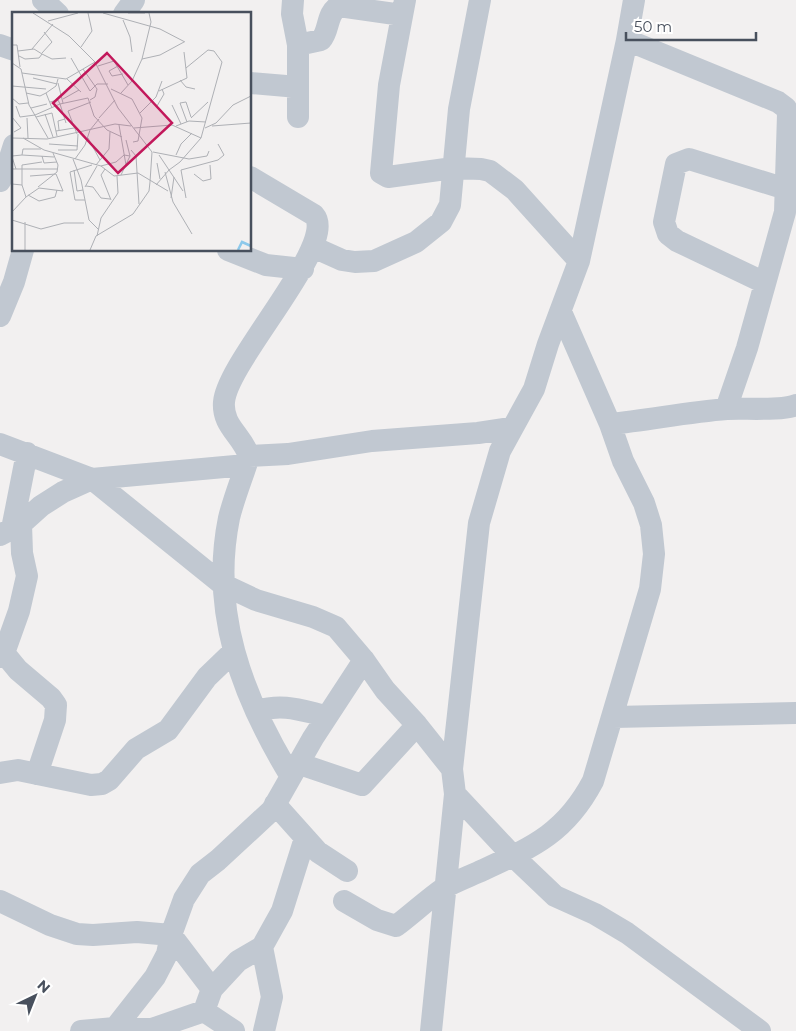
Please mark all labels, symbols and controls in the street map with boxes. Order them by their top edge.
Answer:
scale bar [626,10,756,42]
inset map [12,12,251,251]
text: 50 m [634,17,672,36]
north arrow [10,971,60,1021]
text: N [34,976,54,997]

